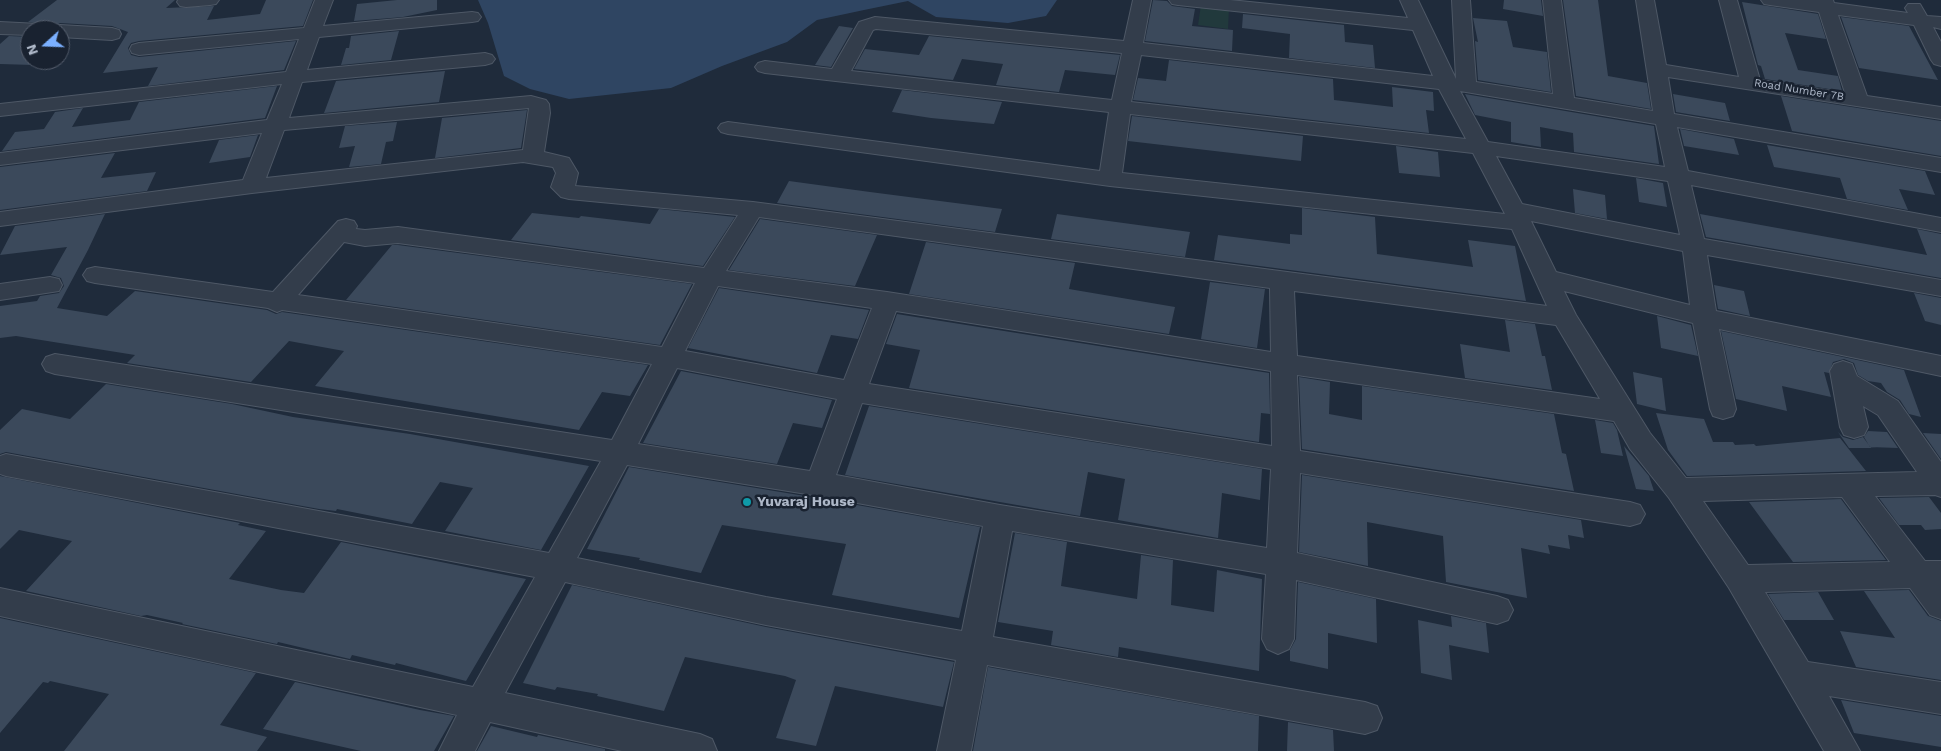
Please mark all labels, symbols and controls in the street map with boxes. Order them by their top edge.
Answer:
north arrow [20,20,70,70]
text: N [23,42,41,57]
street label: Road Number 7B [1753,76,1845,104]
place label: Yuvaraj House [757,494,855,510]
marker: Yuvaraj House [741,496,753,508]

